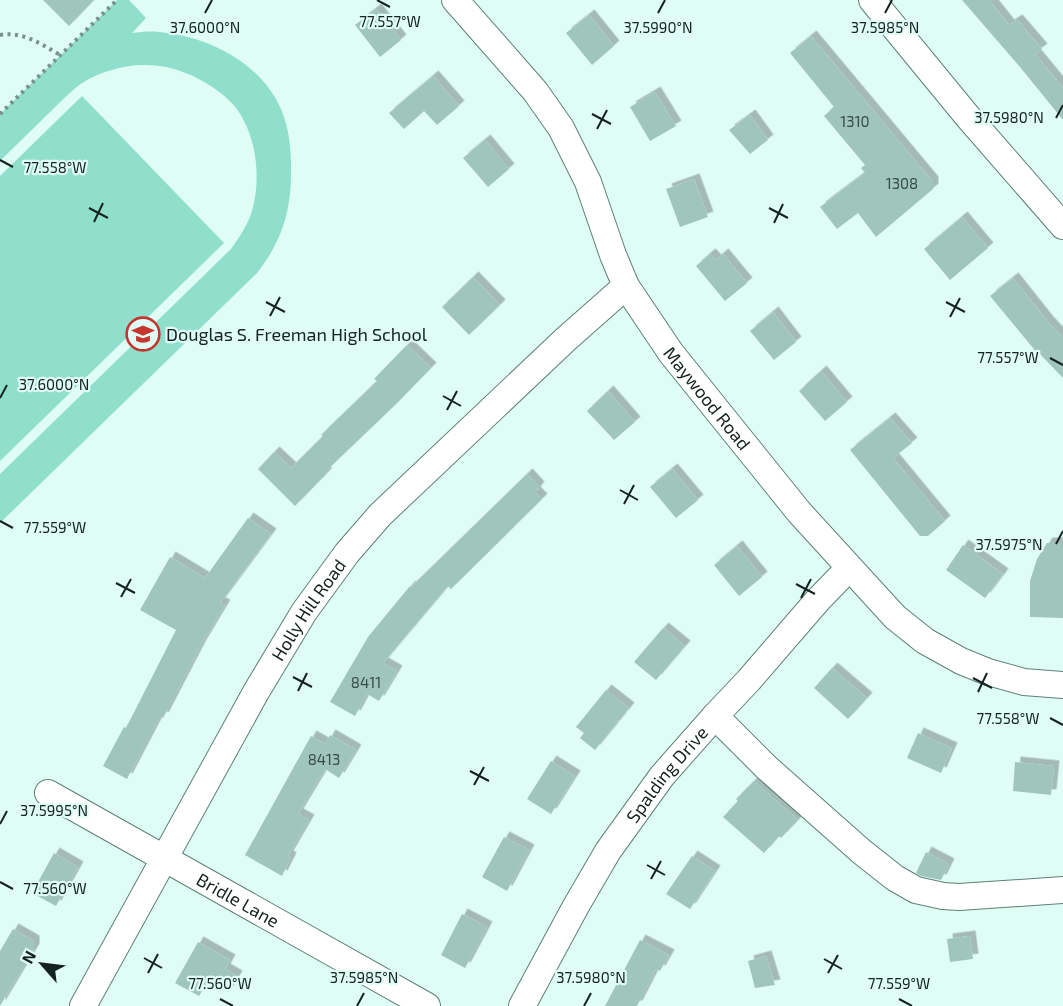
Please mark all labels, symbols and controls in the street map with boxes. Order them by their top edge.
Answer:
text: 77.557°W [359,12,421,30]
text: 37.6000°N [170,18,240,36]
text: 37.5990°N [623,18,693,36]
text: 37.5985°N [851,18,919,36]
text: 37.5980°N [974,108,1044,126]
house number: 1310 [840,112,870,130]
text: 77.558°W [24,158,86,176]
house number: 1308 [886,174,918,192]
school or university icon: Douglas S. Freeman High School [125,316,161,352]
place label: Douglas S. Freeman High School [166,323,428,345]
street label: Maywood Road [659,342,755,454]
text: 77.557°W [977,348,1039,366]
text: 37.6000°N [19,375,89,393]
text: 77.559°W [24,518,86,536]
text: 37.5975°N [975,535,1043,553]
street label: Holly Hill Road [266,554,350,665]
house number: 8411 [351,673,381,691]
text: 77.558°W [977,709,1039,727]
street label: Spalding Drive [621,721,712,827]
house number: 8413 [308,750,340,768]
text: 37.5995°N [20,801,88,819]
street label: Bridle Lane [193,868,283,932]
text: 77.560°W [23,879,87,897]
north arrow [12,934,72,994]
text: N [17,947,39,966]
text: 37.5985°N [330,968,398,986]
text: 37.5980°N [556,968,626,986]
text: 77.560°W [188,974,252,992]
text: 77.559°W [868,974,930,992]

